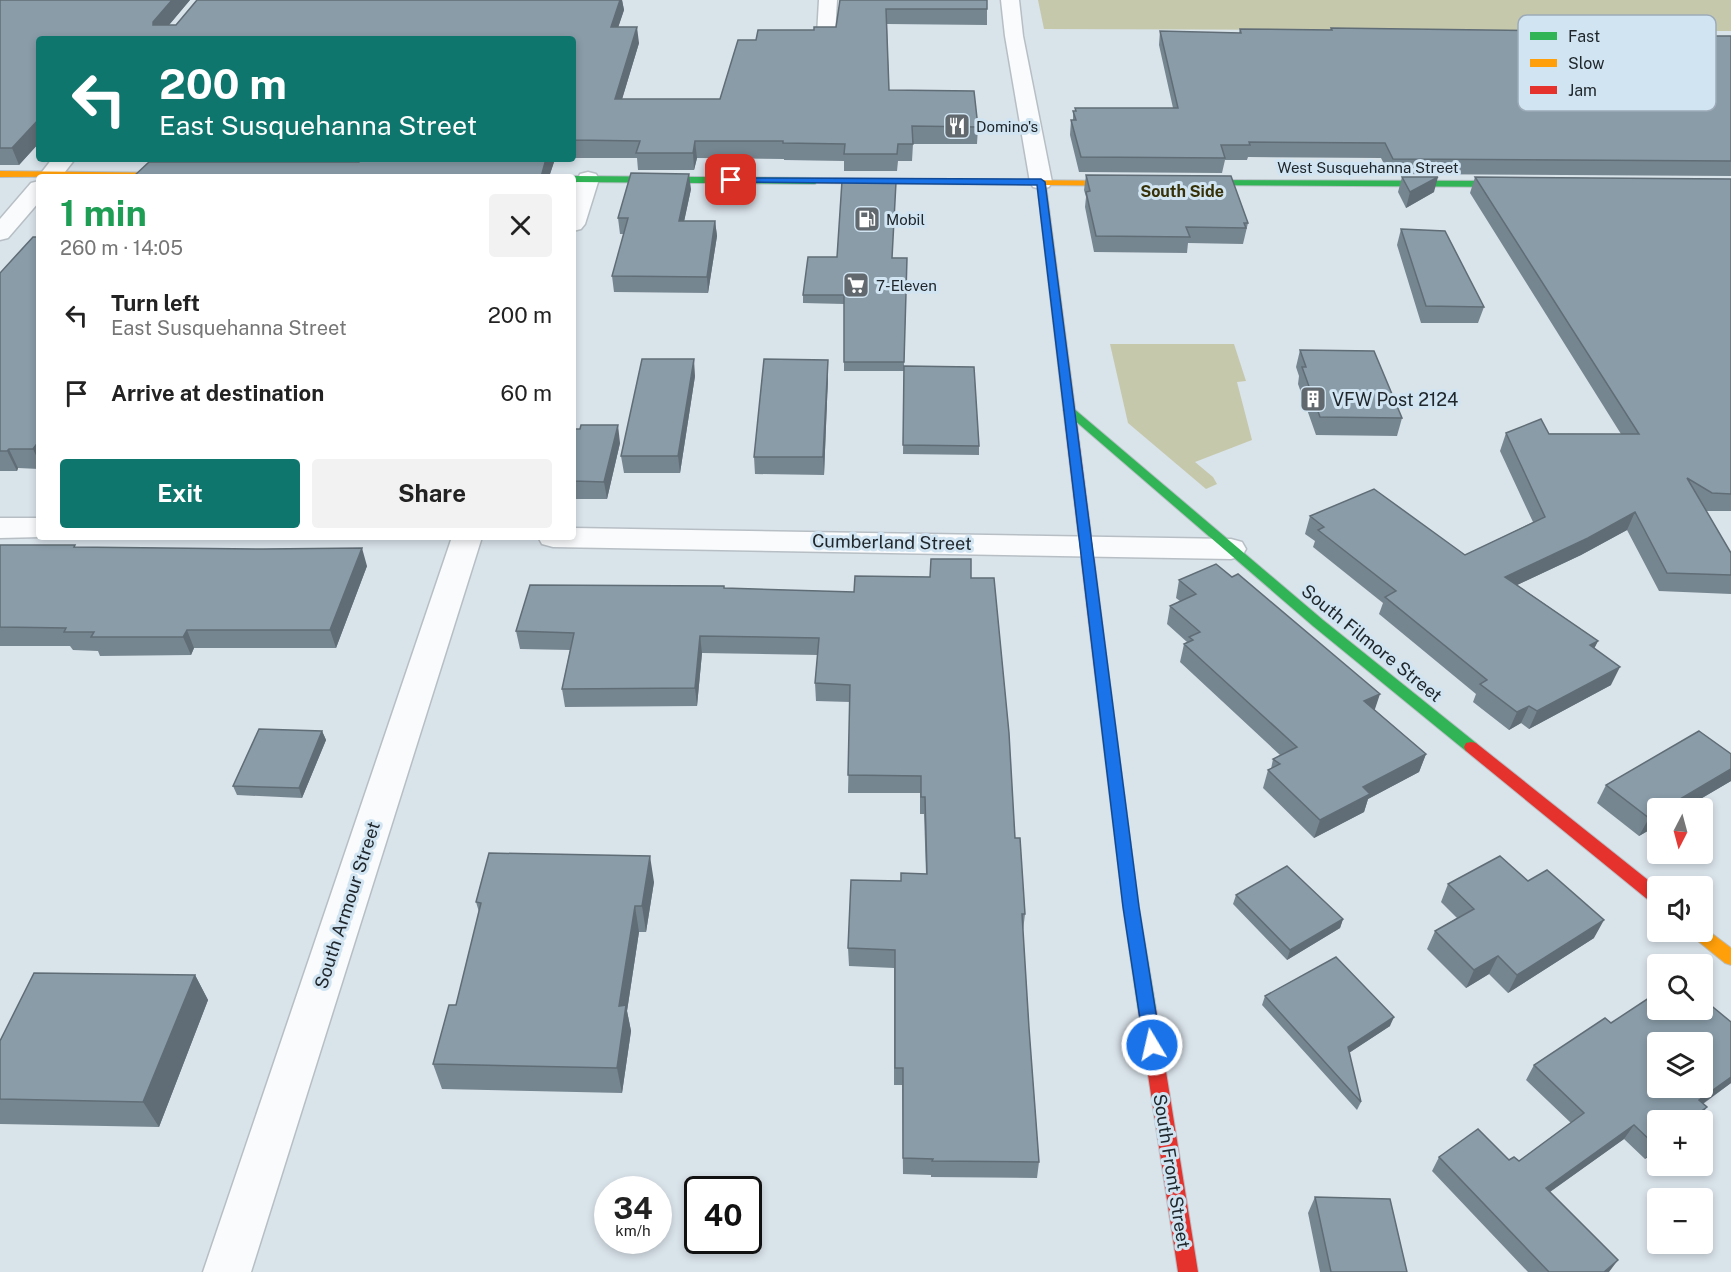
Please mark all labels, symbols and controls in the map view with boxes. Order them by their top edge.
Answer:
legend [1518,15,1716,111]
text: Fast [1568,27,1600,46]
text: Slow [1568,54,1605,73]
text: 200 m [159,59,287,108]
icon: left [60,60,138,138]
text: Jam [1568,81,1597,100]
text: East Susquehanna Street [159,109,477,141]
restaurant icon: Domino's [942,111,972,141]
place label: Domino's [976,118,1038,135]
pin [705,154,756,205]
street label: West Susquehanna Street [1277,159,1459,176]
icon: arrive [714,163,747,196]
district label: South Side [1140,182,1224,201]
text: 1 min [60,192,147,234]
button: close [489,194,552,257]
fuel station icon: Mobil [852,204,882,234]
place label: Mobil [886,211,925,228]
text: 260 m · 14:05 [60,236,183,260]
supermarket icon: 7-Eleven [841,270,871,300]
place label: 7-Eleven [876,277,937,294]
text: Turn left [111,290,200,316]
icon: left [60,299,93,332]
text: 200 m [488,302,552,328]
text: East Susquehanna Street [111,316,347,340]
icon: arrive [60,377,93,410]
text: Arrive at destination [111,380,324,406]
text: 60 m [501,380,552,406]
building icon: VFW Post 2124 [1298,384,1328,414]
place label: VFW Post 2124 [1332,389,1458,410]
button: Exit [60,459,300,528]
button: Share [312,459,552,528]
street label: Cumberland Street [812,530,972,554]
street label: South Filmore Street [1298,580,1446,706]
north arrow [1647,798,1713,864]
map controls [1647,798,1713,1254]
street label: South Armour Street [310,819,384,991]
button: sound [1647,876,1713,942]
button: search [1647,954,1713,1020]
position arrow [1120,1013,1184,1077]
button: layers [1647,1032,1713,1098]
street label: South Front Street [1149,1092,1195,1250]
button: + [1647,1110,1713,1176]
speed limit sign: 40 [684,1176,762,1254]
button: − [1647,1188,1713,1254]
text: 34 [613,1190,653,1226]
text: km/h [615,1222,651,1239]

